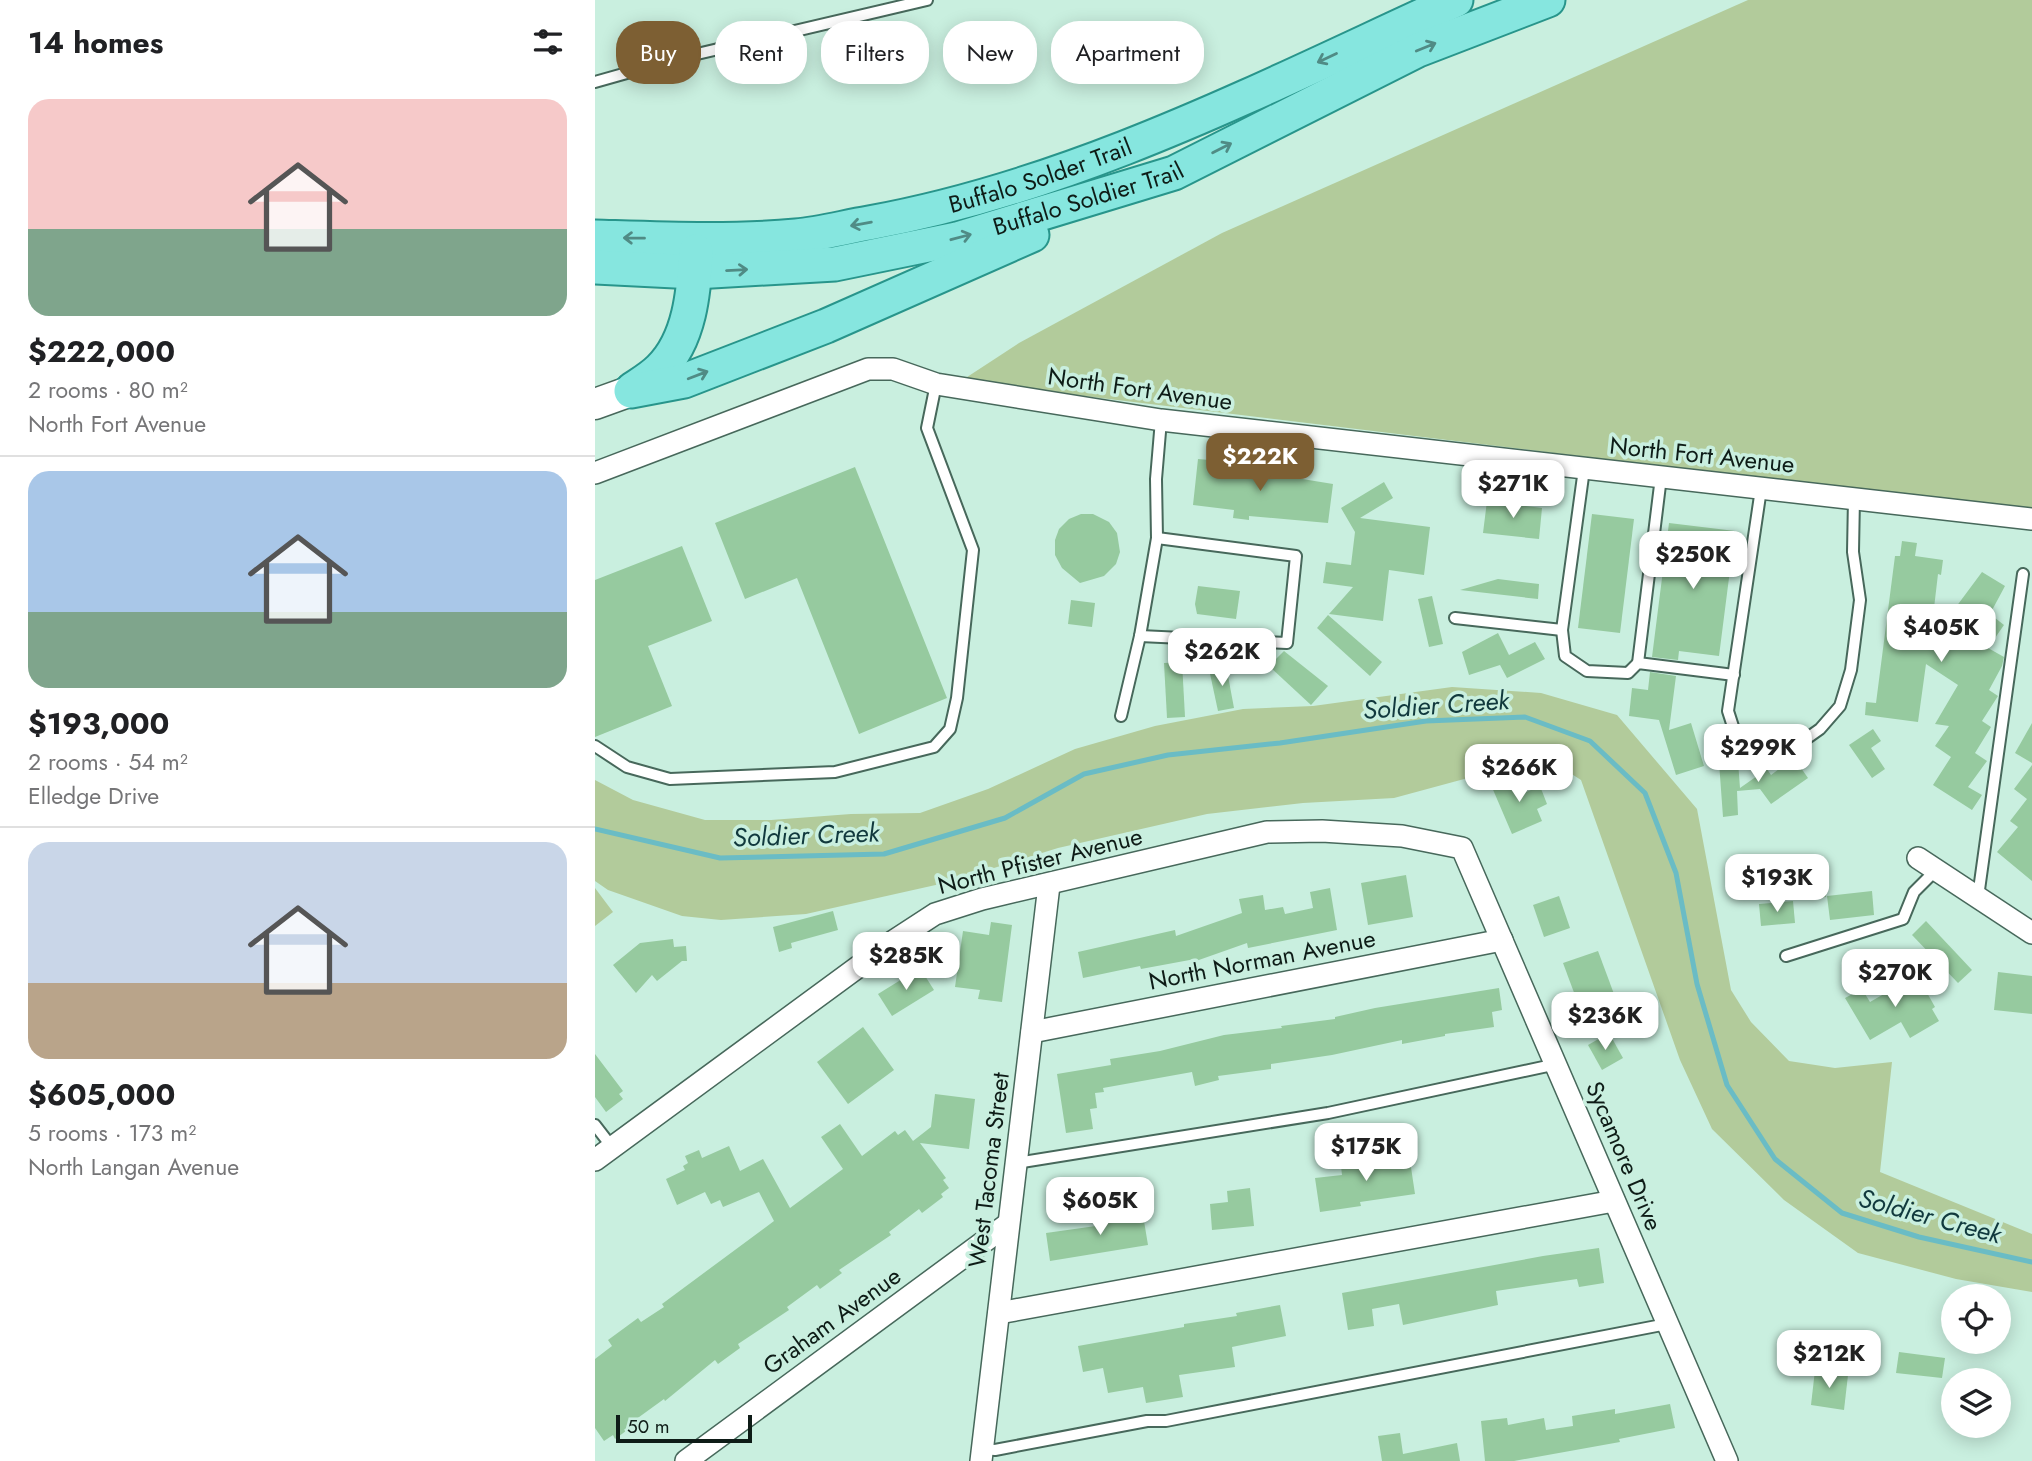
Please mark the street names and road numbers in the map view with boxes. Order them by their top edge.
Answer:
street label: Buffalo Solder Trail [945,129,1137,222]
street label: Buffalo Soldier Trail [988,153,1190,244]
street label: North Fort Avenue [1046,358,1235,419]
street label: North Fort Avenue [1608,427,1796,482]
street label: North Pfister Avenue [934,818,1146,903]
street label: North Norman Avenue [1146,920,1378,999]
street label: West Tacoma Street [959,1070,1018,1270]
street label: Sycamore Drive [1577,1076,1672,1236]
street label: Graham Avenue [755,1258,908,1383]

